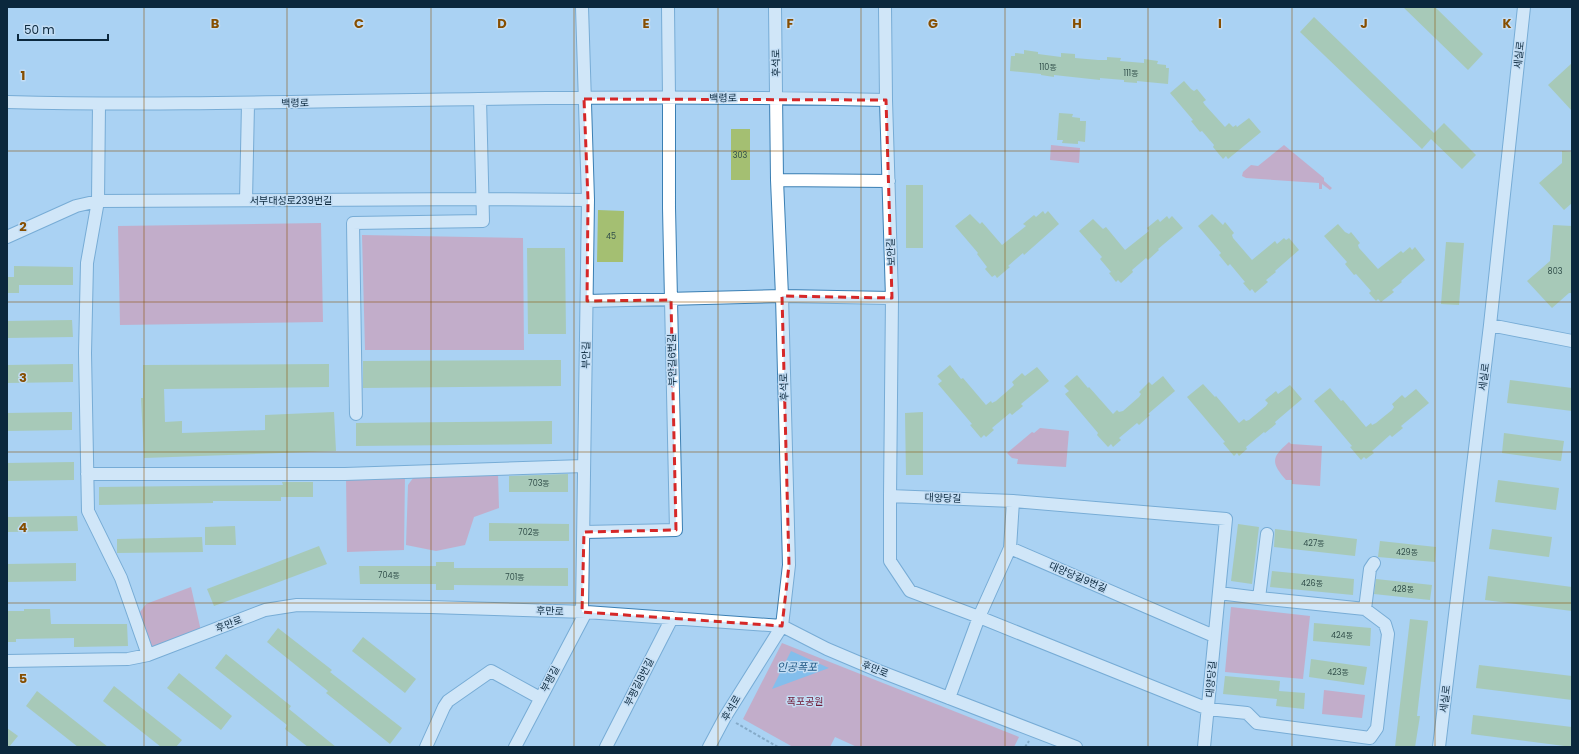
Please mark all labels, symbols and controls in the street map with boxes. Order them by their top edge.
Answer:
text: B [211,14,220,33]
text: C [354,14,364,33]
text: D [497,14,507,33]
text: E [642,14,650,33]
text: F [786,14,794,33]
text: G [928,14,938,33]
text: H [1072,14,1082,33]
text: I [1218,14,1222,33]
text: J [1360,14,1368,33]
text: K [1502,14,1512,33]
scale bar [18,16,108,42]
text: 50 m [24,21,55,38]
street label: 세실로 [1510,40,1528,70]
street label: 후석로 [768,49,784,77]
house number: 110동 [1039,62,1057,73]
text: 1 [21,66,25,85]
house number: 111동 [1123,68,1139,79]
street label: 백령로 [709,90,737,106]
street label: 백령로 [281,95,309,111]
house number: 303 [733,150,748,161]
street label: 서부대성로239번길 [250,193,332,208]
text: 2 [19,217,27,236]
house number: 45 [606,231,616,242]
street label: 보안길 [883,238,899,266]
house number: 803 [1548,266,1563,277]
street label: 부안길6번길 [664,334,680,386]
street label: 부안길 [578,341,594,369]
street label: 세실로 [1475,362,1493,392]
text: 3 [19,368,27,387]
street label: 후석로 [776,373,792,401]
house number: 703동 [528,478,550,489]
street label: 대양당길 [924,490,962,506]
text: 4 [19,518,28,537]
house number: 702동 [518,527,540,538]
house number: 427동 [1303,538,1325,549]
house number: 429동 [1396,547,1418,558]
street label: 대양당길9번길 [1047,558,1109,596]
house number: 704동 [378,570,400,581]
house number: 701동 [505,572,525,583]
house number: 426동 [1301,578,1323,589]
house number: 428동 [1392,584,1414,595]
street label: 후만로 [536,603,564,619]
street label: 후만로 [213,612,245,636]
house number: 424동 [1331,630,1353,641]
street label: 부평길8번길 [620,655,658,709]
street label: 후만로 [859,657,891,681]
water label: 인공폭포 [777,659,818,675]
street label: 대양당길 [1202,660,1220,698]
street label: 부평길 [537,663,563,695]
house number: 423동 [1327,667,1349,678]
text: 5 [19,669,27,688]
street label: 세실로 [1436,684,1454,714]
street label: 후석로 [717,692,745,724]
park label: 폭포공원 [787,694,823,709]

